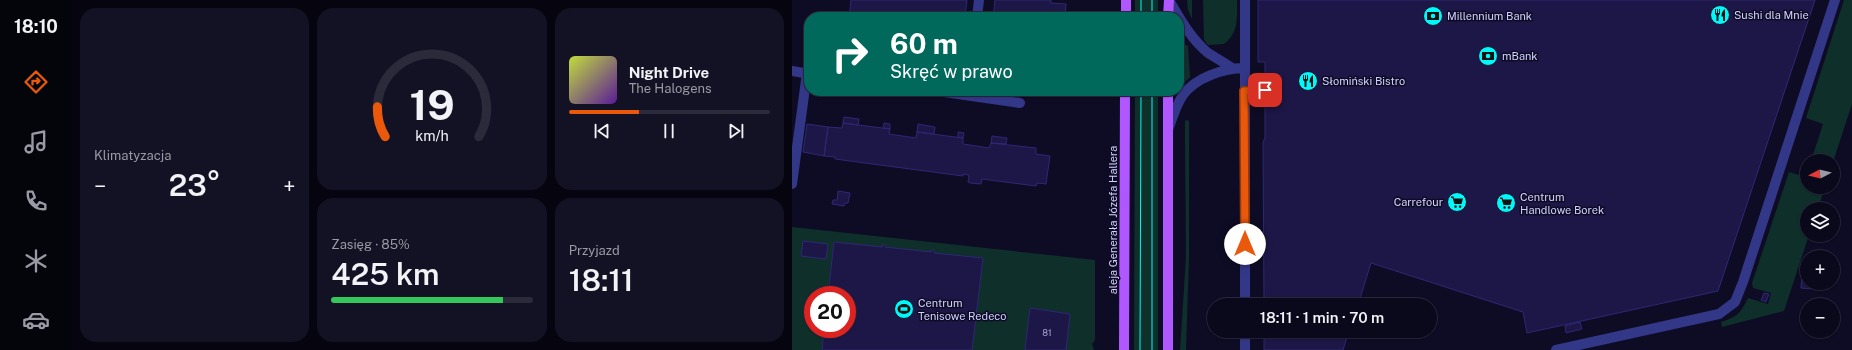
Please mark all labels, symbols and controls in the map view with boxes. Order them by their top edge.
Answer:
restaurant icon: Sushi dla Mnie [1709,4,1731,26]
bank icon: Millennium Bank [1422,5,1444,27]
place label: Sushi dla Mnie [1734,9,1809,21]
place label: Millennium Bank [1447,10,1532,22]
text: 18:10 [14,16,58,37]
text: 60 m [890,27,958,60]
icon: right [824,28,876,80]
bank icon: mBank [1477,45,1499,67]
place label: mBank [1502,50,1538,62]
text: Skręć w prawo [890,61,1013,82]
text: Night Drive [629,64,709,81]
icon: directions [22,68,50,96]
restaurant icon: Słomiński Bistro [1297,70,1319,92]
pin [1248,73,1282,107]
place label: Słomiński Bistro [1322,75,1405,87]
icon: arrive [1254,79,1276,101]
text: 19 [409,80,455,129]
text: The Halogens [629,81,712,96]
icon: previous [591,120,613,142]
icon: pause [658,120,680,142]
icon: next [725,120,747,142]
text: km/h [415,127,449,144]
icon: music [22,128,50,156]
street label: aleja Generała Józefa Hallera [1107,146,1119,294]
text: Klimatyzacja [94,148,171,163]
north arrow [1800,154,1840,194]
map controls [1800,154,1840,338]
text: 23° [169,167,221,203]
text: − [94,173,106,199]
text: + [283,173,295,199]
icon: phone [22,187,50,215]
supermarket icon: Carrefour [1446,191,1468,213]
place label: Centrum Handlowe Borek [1520,191,1604,216]
supermarket icon: Centrum Handlowe Borek [1495,192,1517,214]
place label: Carrefour [1394,196,1443,208]
button: layers [1800,202,1840,242]
position arrow [1224,223,1266,265]
text: Zasięg · 85% [331,237,410,252]
text: Przyjazd [569,243,620,258]
icon: climate [22,247,50,275]
button: + [1800,250,1840,290]
text: 425 km [331,256,440,292]
text: 18:11 [569,262,634,298]
speed limit sign: 20 [804,286,856,338]
place label: Centrum Tenisowe Redeco [918,297,1007,322]
sports icon: Centrum Tenisowe Redeco [893,298,915,320]
button: − [1800,298,1840,338]
icon: car [22,306,50,334]
text: 18:11 · 1 min · 70 m [1260,309,1384,326]
house number: 81 [1042,327,1052,338]

